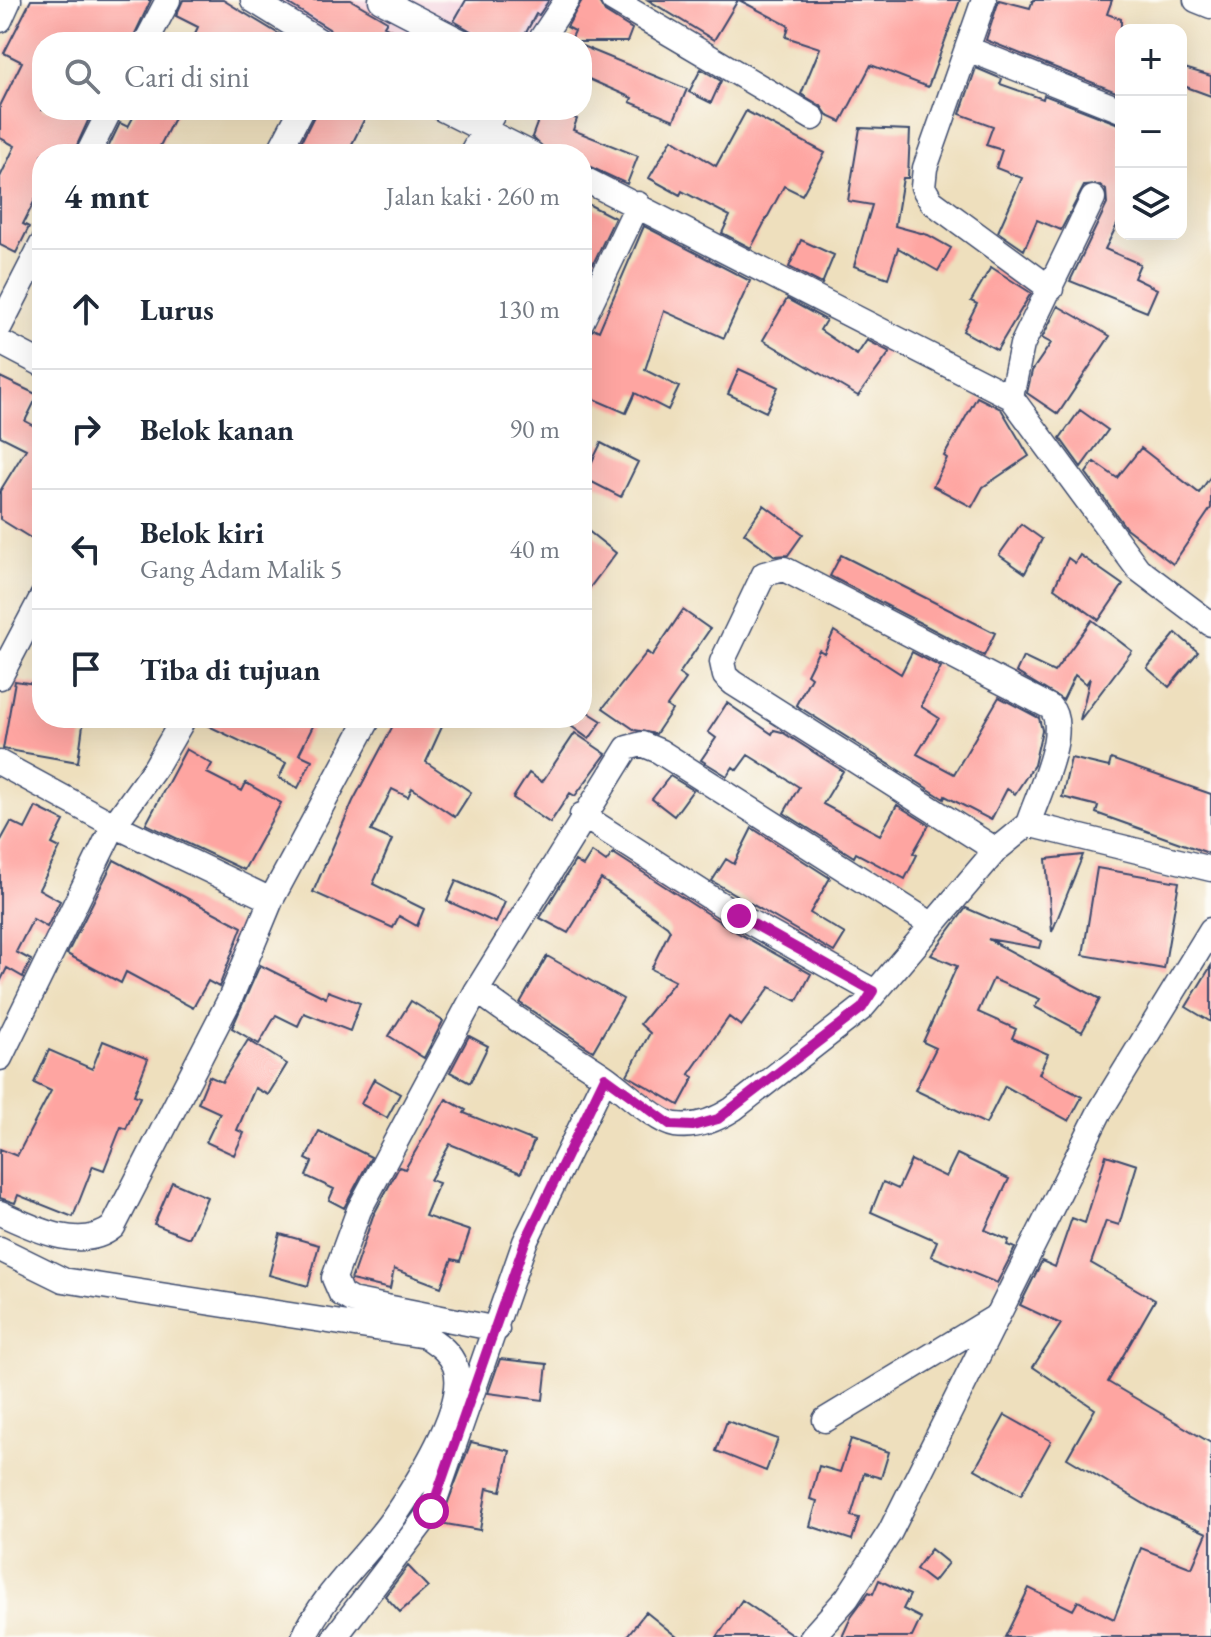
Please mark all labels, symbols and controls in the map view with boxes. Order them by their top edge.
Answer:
map controls [1115,24,1187,240]
button: + [1115,24,1187,96]
search box [32,32,592,120]
icon: search [60,54,104,98]
text: Cari di sini [124,57,249,96]
button: − [1115,96,1187,168]
button: layers [1115,168,1187,240]
text: 4 mnt [64,174,149,218]
text: Jalan kaki · 260 m [386,179,560,213]
icon: ahead [64,287,108,331]
text: Lurus [140,290,214,329]
text: 130 m [497,292,560,326]
icon: right [64,407,108,451]
text: Belok kanan [140,410,294,449]
text: 90 m [510,412,560,446]
text: Belok kiri [140,513,264,552]
icon: left [64,527,108,571]
text: 40 m [510,532,560,566]
text: Gang Adam Malik 5 [140,552,342,586]
icon: arrive [64,647,108,691]
text: Tiba di tujuan [140,650,320,689]
route end [721,898,757,934]
route start [413,1493,449,1529]

